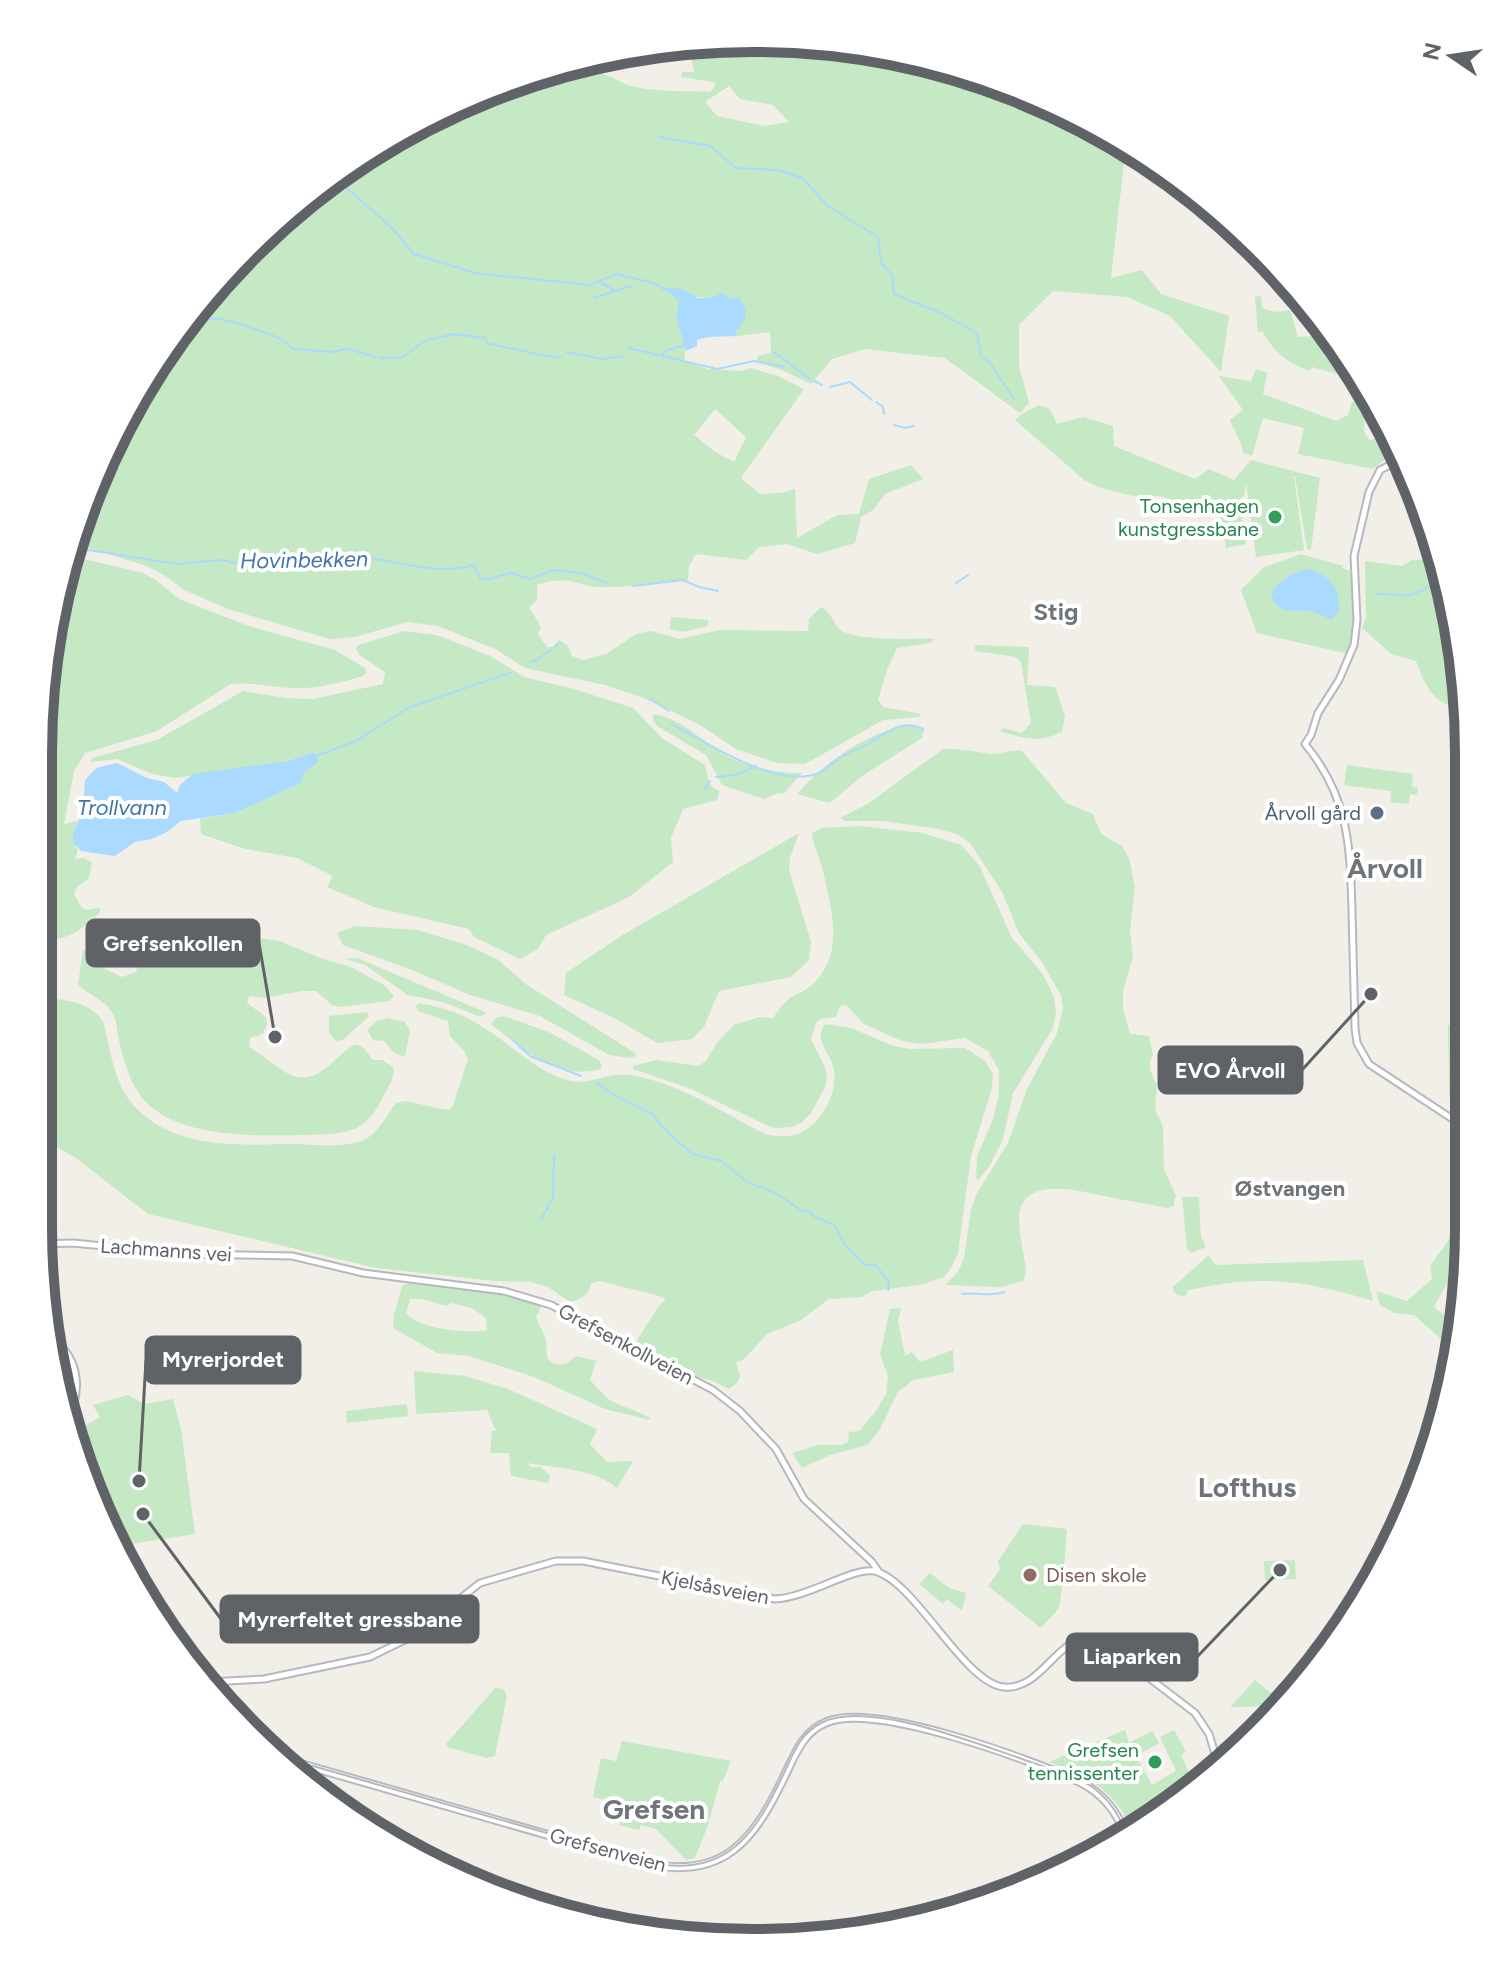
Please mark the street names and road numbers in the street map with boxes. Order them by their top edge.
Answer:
street label: Lachmanns vei [99,1233,233,1267]
street label: Grefsenkollveien [554,1298,698,1390]
street label: Kjelsåsveien [659,1565,771,1609]
street label: Grefsenveien [547,1823,669,1877]

